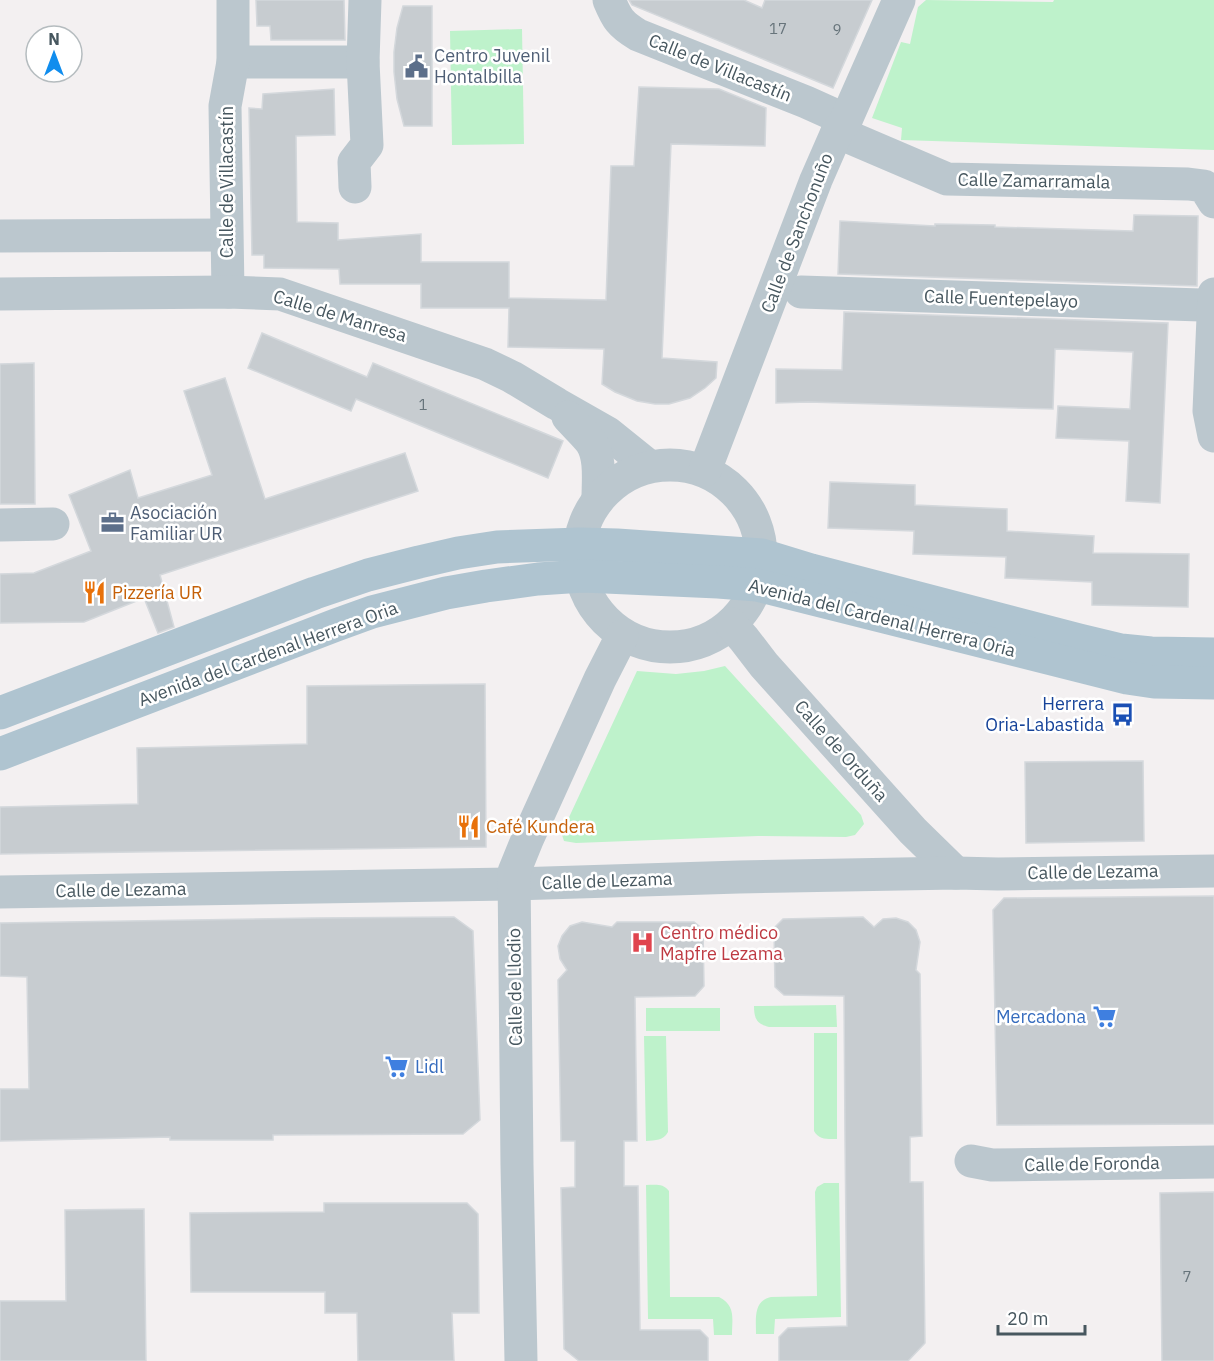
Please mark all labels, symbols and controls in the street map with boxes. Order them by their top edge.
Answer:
house number: 17 [769,19,787,38]
house number: 9 [832,20,842,39]
north arrow [24,24,84,84]
street label: Calle de Villacastín [645,28,795,107]
text: N [48,29,60,49]
place label: Centro Juvenil Hontalbilla [434,44,550,88]
public building icon: Centro Juvenil Hontalbilla [403,53,429,79]
street label: Calle de Villacastín [215,106,238,258]
street label: Calle de Sanchonuño [755,150,838,316]
street label: Calle Zamarramala [958,168,1111,193]
street label: Calle de Manresa [271,284,410,347]
street label: Calle Fuentepelayo [923,284,1079,313]
house number: 1 [418,395,428,414]
place label: Asociación Familiar UR [130,501,223,545]
office icon: Asociación Familiar UR [99,510,125,536]
street label: Avenida del Cardenal Herrera Oria [746,573,1018,662]
restaurant icon: Pizzería UR [81,580,107,606]
place label: Pizzería UR [112,581,203,604]
street label: Avenida del Cardenal Herrera Oria [135,596,401,711]
place label: Herrera Oria-Labastida [985,692,1104,736]
street label: Calle de Orduña [790,695,893,807]
bus stop icon: Herrera Oria-Labastida [1109,701,1135,727]
restaurant icon: Café Kundera [455,814,481,840]
place label: Café Kundera [486,815,595,838]
street label: Calle de Lezama [1027,859,1159,884]
street label: Calle de Lezama [541,867,673,894]
street label: Calle de Lezama [55,877,187,902]
place label: Centro médico Mapfre Lezama [660,921,783,965]
street label: Calle de Llodio [502,928,527,1046]
hospital icon: Centro médico Mapfre Lezama [629,930,655,956]
supermarket icon: Mercadona [1091,1004,1117,1030]
place label: Mercadona [996,1005,1086,1028]
supermarket icon: Lidl [384,1054,410,1080]
place label: Lidl [415,1055,444,1078]
street label: Calle de Foronda [1024,1151,1160,1176]
house number: 7 [1182,1267,1192,1286]
scale bar [998,1298,1085,1336]
text: 20 m [1007,1307,1049,1330]

